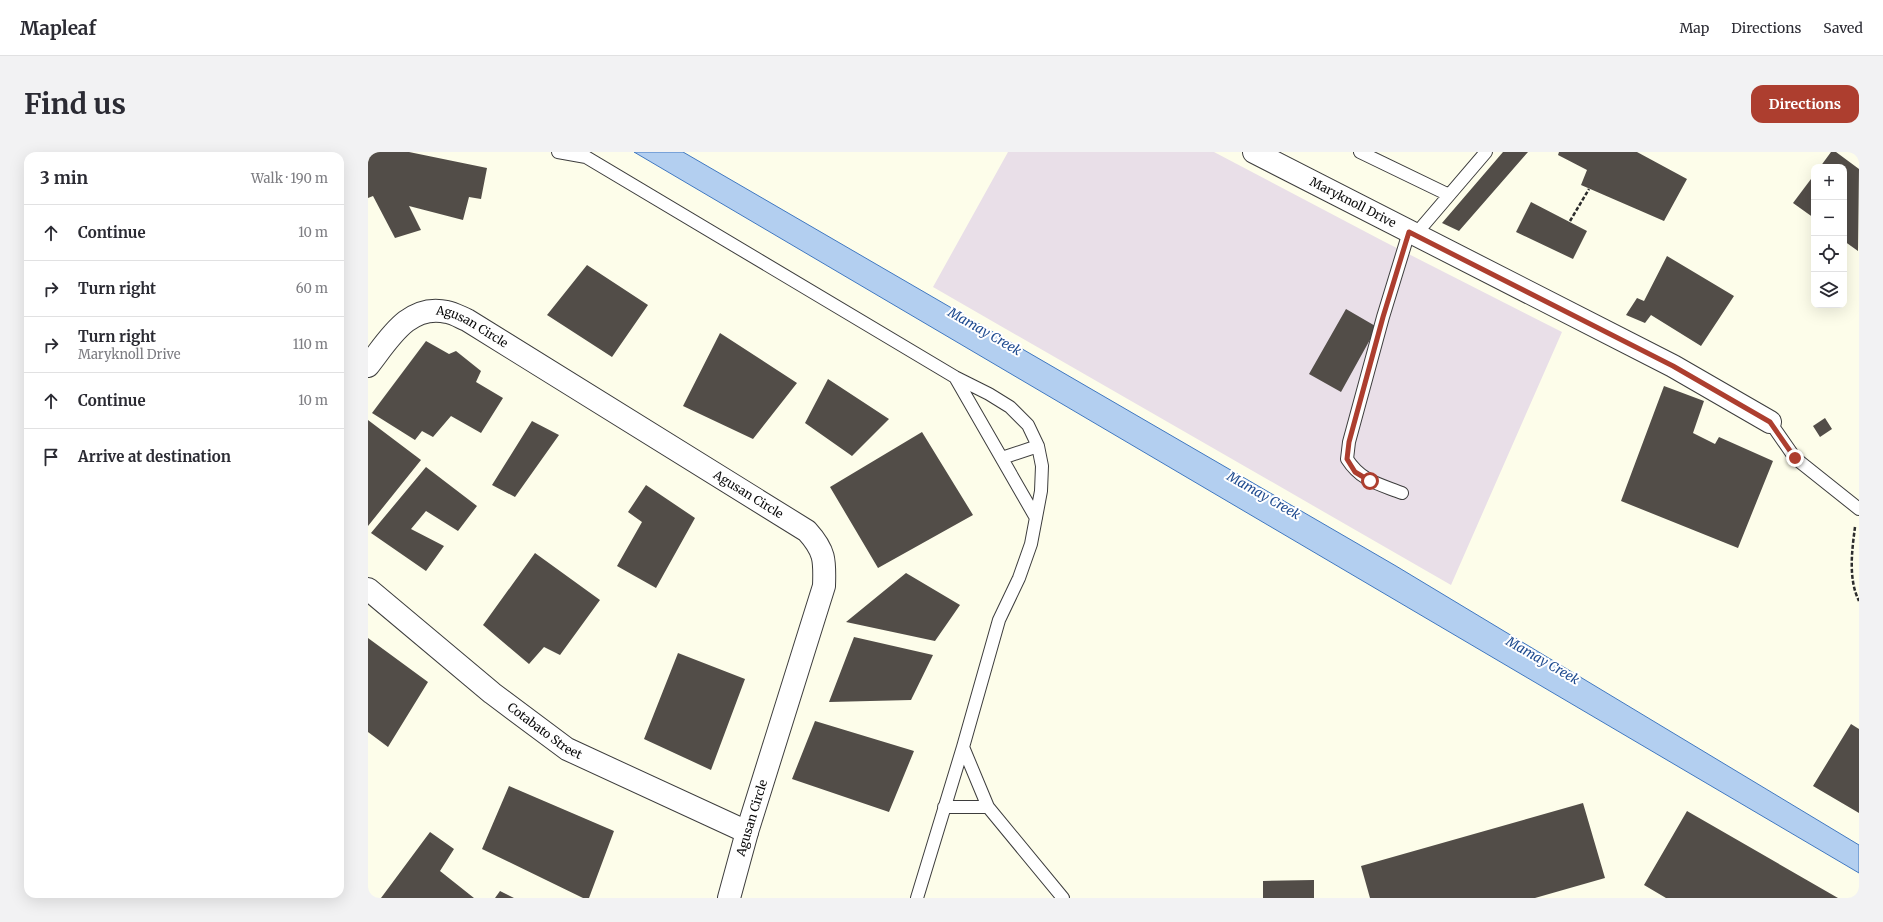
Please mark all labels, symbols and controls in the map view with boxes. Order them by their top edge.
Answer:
text: Mapleaf [20,16,96,40]
text: Map [1679,19,1709,37]
text: Directions [1731,19,1801,37]
text: Saved [1823,19,1863,37]
button: Directions [1751,85,1859,123]
text: Find us [24,86,126,122]
map controls [1811,164,1847,308]
button: + [1811,164,1847,200]
text: 3 min [40,167,88,189]
text: Walk · 190 m [251,170,328,187]
street label: Maryknoll Drive [1307,174,1399,230]
button: − [1811,200,1847,236]
icon: ahead [40,222,62,244]
text: Continue [78,223,146,242]
text: 10 m [298,224,328,241]
button: locate [1811,236,1847,272]
button: layers [1811,272,1847,308]
icon: right [40,278,62,300]
text: Turn right [78,279,156,298]
text: 60 m [296,280,328,297]
street label: Agusan Circle [435,302,511,351]
water label: Mamay Creek [944,303,1024,359]
text: Turn right [78,327,156,346]
icon: right [40,334,62,356]
text: 110 m [293,336,328,353]
text: Maryknoll Drive [78,346,181,363]
icon: ahead [40,390,62,412]
text: Continue [78,391,146,410]
text: 10 m [298,392,328,409]
icon: arrive [40,446,62,468]
text: Arrive at destination [78,447,231,466]
route end [1786,449,1804,467]
street label: Agusan Circle [710,466,786,521]
water label: Mamay Creek [1223,467,1303,523]
route start [1361,472,1379,490]
water label: Mamay Creek [1502,632,1582,688]
street label: Cotabato Street [505,699,585,762]
street label: Agusan Circle [732,778,770,859]

